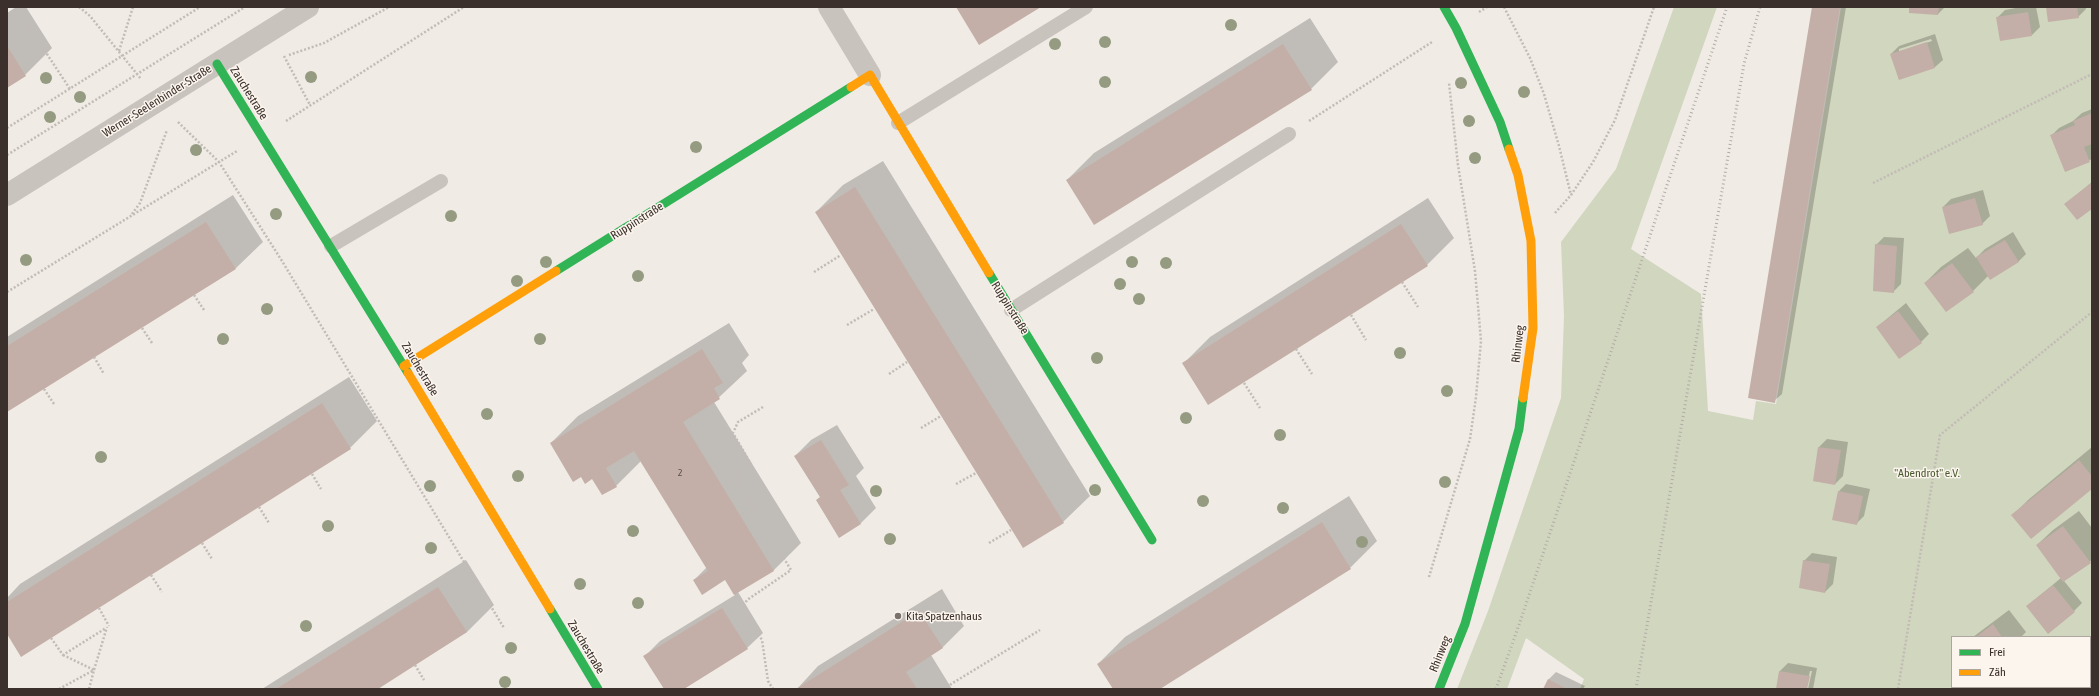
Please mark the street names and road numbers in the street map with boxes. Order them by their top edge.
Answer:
street label: Werner-Seelenbinder-Straße [100,62,214,140]
street label: Zauchestraße [227,64,271,122]
street label: Ruppinstraße [608,199,666,243]
street label: Ruppinstraße [988,279,1032,337]
street label: Rhinweg [1509,324,1527,364]
street label: Zauchestraße [398,340,442,398]
street label: Zauchestraße [564,618,608,676]
street label: Rhinweg [1426,634,1454,674]

